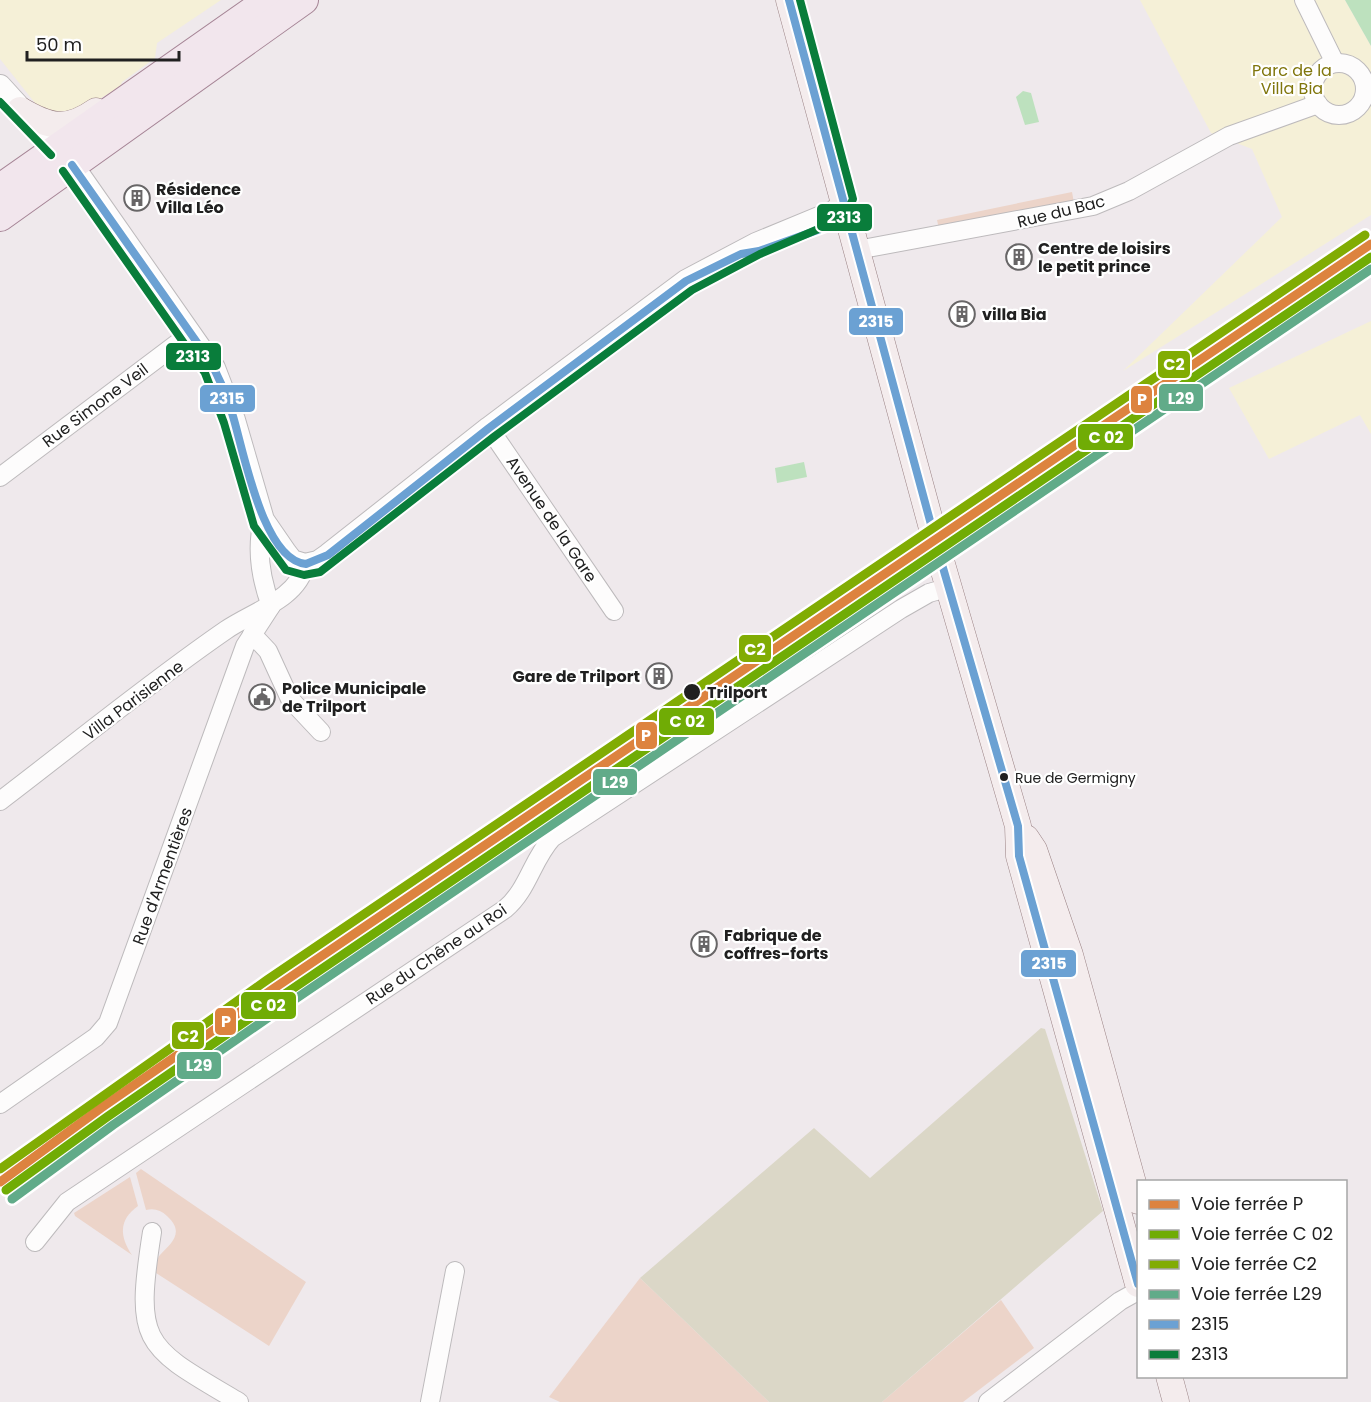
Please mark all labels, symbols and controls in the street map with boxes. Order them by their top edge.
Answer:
scale bar [27,24,178,62]
text: 50 m [36,32,82,57]
park label: Parc de la Villa Bia [1252,59,1332,100]
place label: Résidence Villa Léo [156,178,241,219]
building icon: Résidence Villa Léo [122,183,152,213]
street label: Rue du Bac [1015,189,1108,234]
line badge: 2313 [816,203,873,232]
text: 2313 [827,206,861,229]
place label: Centre de loisirs le petit prince [1038,237,1171,278]
building icon: Centre de loisirs le petit prince [1004,242,1034,272]
building icon: villa Bia [947,299,977,329]
place label: villa Bia [982,303,1047,326]
line badge: 2315 [848,307,904,336]
text: 2315 [858,310,894,333]
line badge: 2313 [165,342,222,371]
text: 2313 [176,345,210,368]
line badge: C2 [1157,350,1191,379]
text: C2 [1163,353,1185,376]
street label: Rue Simone Veil [38,358,153,453]
line badge: L29 [1158,383,1204,412]
line badge: 2315 [199,384,256,413]
line badge: P [1130,385,1153,414]
text: 2315 [209,387,245,410]
text: L29 [1168,387,1194,410]
text: P [1137,388,1147,411]
line badge: C 02 [1077,423,1134,451]
text: C 02 [1088,426,1124,449]
street label: Avenue de la Gare [501,452,602,587]
line badge: C2 [738,634,772,663]
text: C2 [744,638,766,661]
street label: Villa Parisienne [78,655,188,746]
building icon: Gare de Trilport [644,661,674,691]
place label: Gare de Trilport [513,665,640,688]
place label: Police Municipale de Trilport [282,677,426,718]
place label: Trilport [707,681,767,704]
public building icon: Police Municipale de Trilport [247,682,277,712]
marker: Trilport [682,682,702,702]
line badge: C 02 [658,707,715,736]
text: C 02 [669,710,705,733]
line badge: P [635,721,658,750]
text: P [641,724,651,747]
line badge: L29 [592,768,638,796]
place label: Rue de Germigny [1015,768,1136,788]
text: L29 [602,771,628,794]
marker: Rue de Germigny [998,771,1010,783]
street label: Rue d'Armentières [127,804,198,948]
street label: Rue du Chêne au Roi [361,899,511,1010]
place label: Fabrique de coffres-forts [724,924,829,965]
building icon: Fabrique de coffres-forts [689,929,719,959]
line badge: 2315 [1020,949,1077,978]
text: 2315 [1031,952,1067,975]
line badge: C 02 [240,991,297,1020]
text: C 02 [250,994,286,1017]
line badge: P [214,1007,237,1036]
text: P [221,1010,231,1033]
line badge: C2 [171,1021,205,1050]
text: C2 [177,1025,199,1048]
line badge: L29 [176,1051,222,1080]
text: L29 [186,1054,212,1077]
legend [1137,1180,1347,1378]
text: Voie ferrée P [1191,1191,1303,1216]
text: Voie ferrée C 02 [1191,1221,1333,1246]
text: Voie ferrée C2 [1191,1251,1317,1276]
text: Voie ferrée L29 [1191,1281,1322,1306]
text: 2315 [1191,1311,1229,1336]
text: 2313 [1191,1341,1228,1366]

